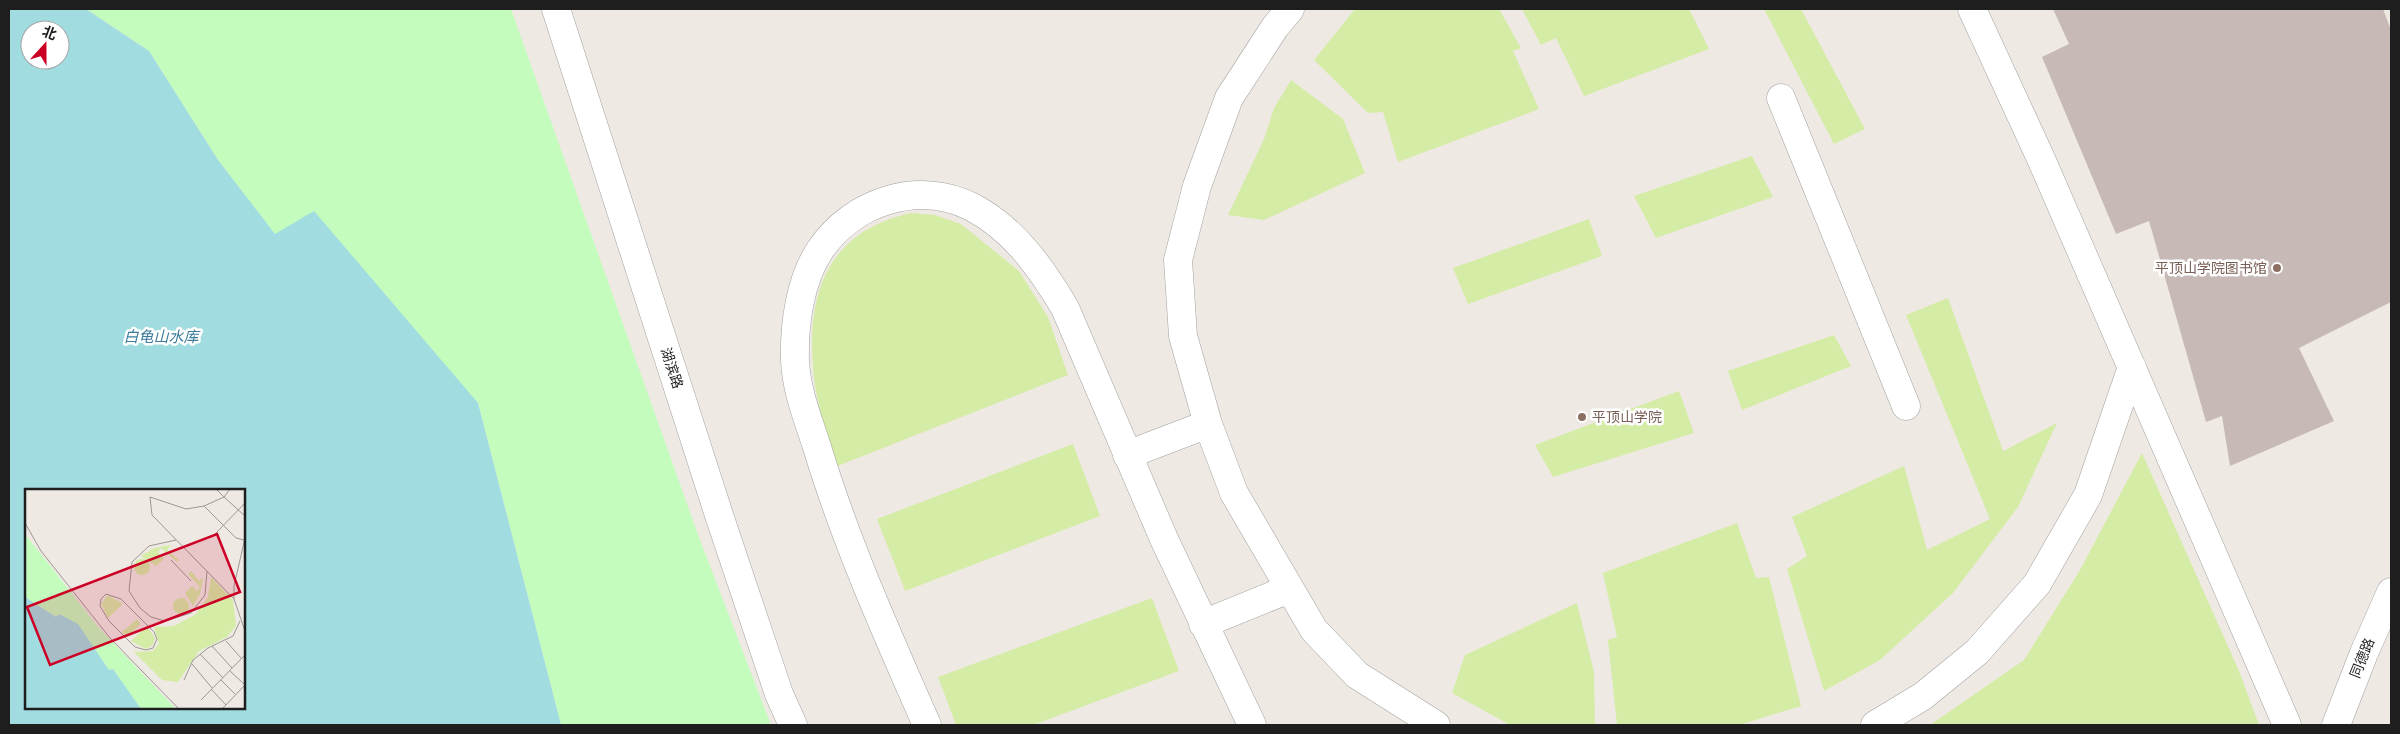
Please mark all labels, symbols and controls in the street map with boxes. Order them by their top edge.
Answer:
north arrow [20,20,70,70]
text: 北 [40,24,59,45]
place label: 平顶山学院图书馆 [2155,261,2267,278]
marker: 平顶山学院图书馆 [2271,262,2283,274]
water label: 白龟山水库 [123,329,201,348]
street label: 湖滨路 [656,346,685,391]
place label: 平顶山学院 [1592,410,1662,427]
marker: 平顶山学院 [1576,411,1588,423]
inset map [25,489,245,709]
street label: 同德路 [2347,636,2379,681]

